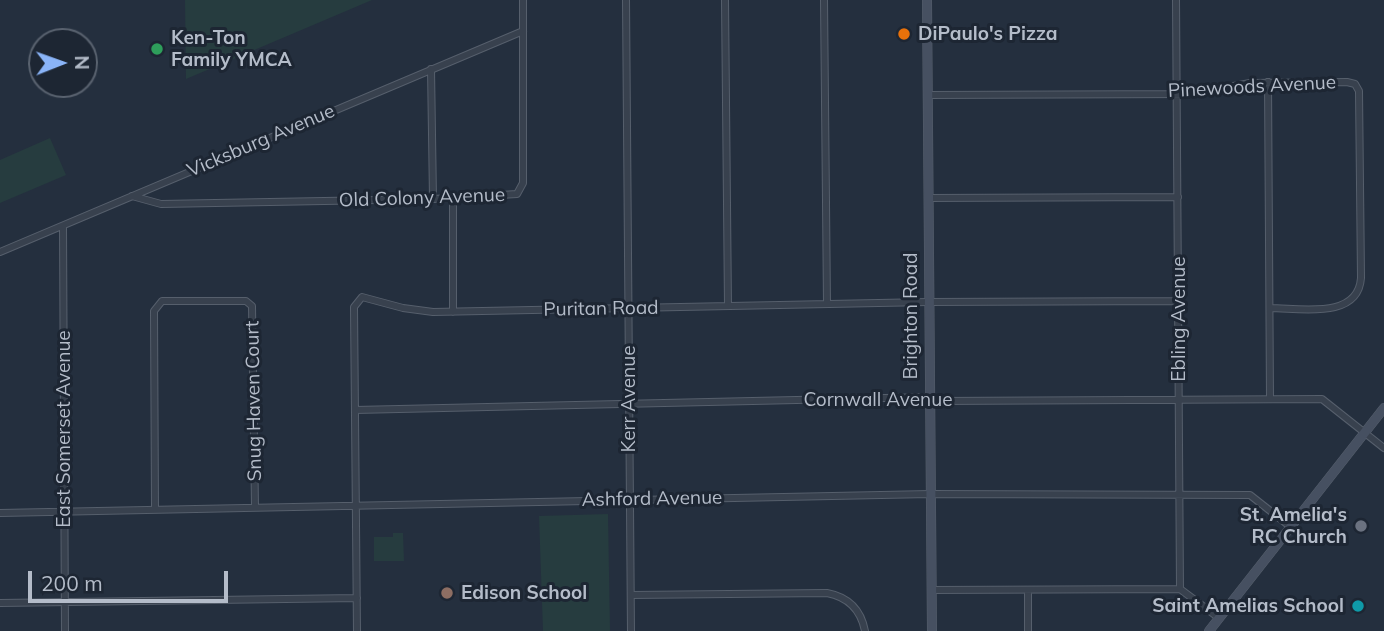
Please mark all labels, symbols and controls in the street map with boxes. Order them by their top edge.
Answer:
place label: DiPaulo's Pizza [918,23,1058,45]
marker: DiPaulo's Pizza [896,26,912,42]
place label: Ken-Ton Family YMCA [171,27,292,71]
north arrow [28,28,98,98]
marker: Ken-Ton Family YMCA [149,41,165,57]
text: N [70,55,94,70]
street label: Pinewoods Avenue [1167,71,1337,103]
street label: Vicksburg Avenue [184,100,338,182]
street label: Old Colony Avenue [338,184,506,212]
street label: Brighton Road [900,252,922,380]
street label: Ebling Avenue [1168,256,1190,382]
street label: Puritan Road [543,297,659,321]
street label: Snug Haven Court [241,320,267,482]
street label: East Somerset Avenue [53,330,75,528]
street label: Kerr Avenue [618,345,640,453]
street label: Cornwall Avenue [803,389,953,411]
street label: Ashford Avenue [581,486,723,512]
place label: St. Amelia's RC Church [1240,504,1347,548]
marker: St. Amelia's RC Church [1353,518,1369,534]
scale bar [32,558,231,602]
text: 200 m [41,570,103,596]
place label: Edison School [461,582,587,604]
marker: Edison School [439,585,455,601]
place label: Saint Amelias School [1152,595,1344,617]
marker: Saint Amelias School [1350,598,1366,614]

